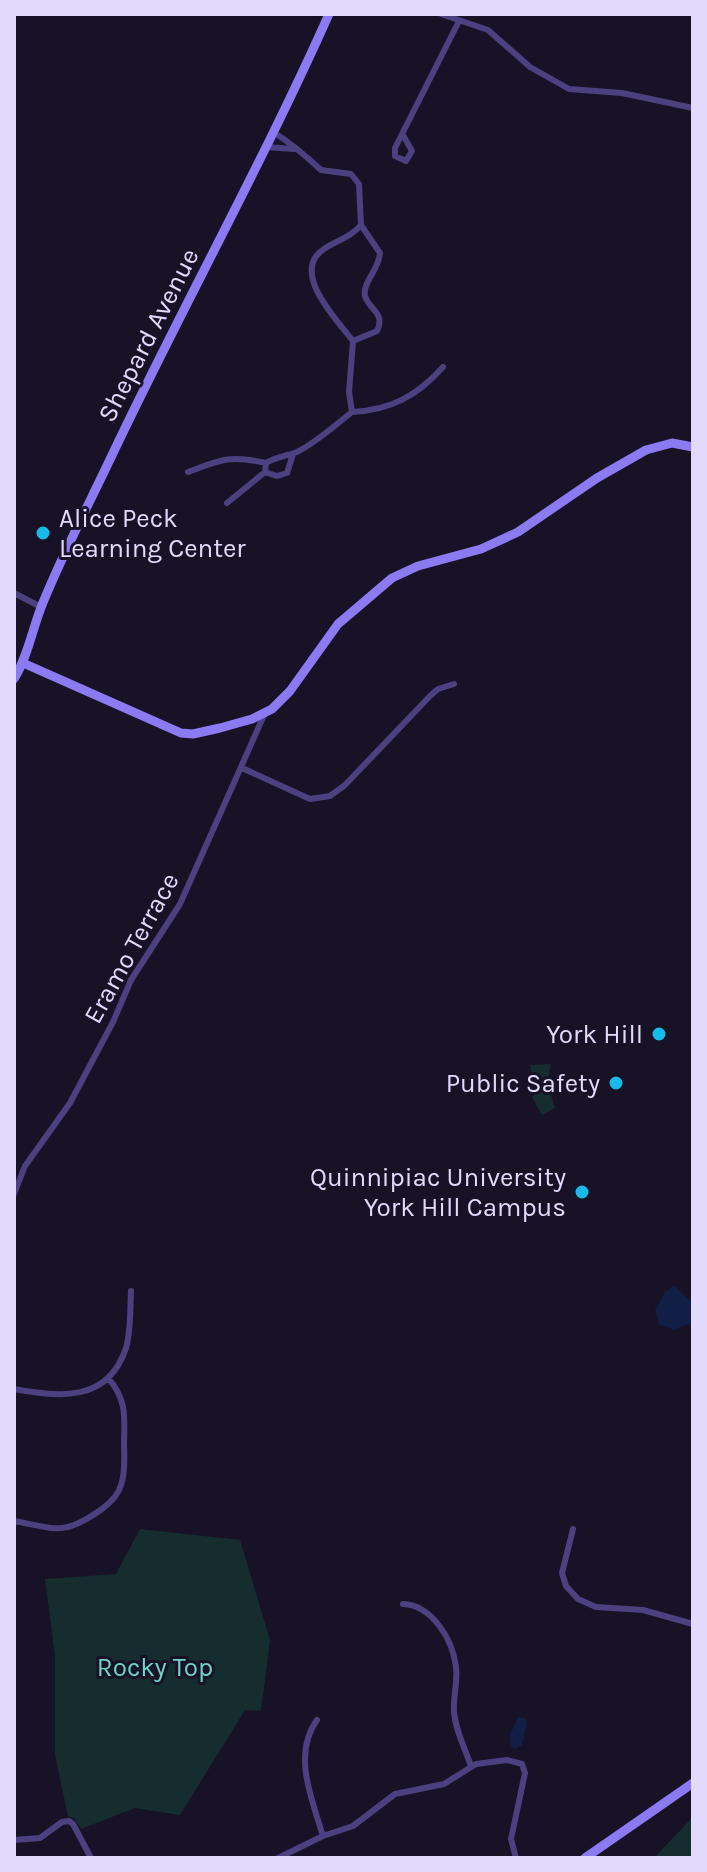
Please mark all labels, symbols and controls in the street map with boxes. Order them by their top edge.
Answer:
street label: Shepard Avenue [91,243,206,427]
place label: Alice Peck Learning Center [59,503,246,564]
marker: Alice Peck Learning Center [34,524,52,542]
street label: Eramo Terrace [77,868,186,1029]
place label: York Hill [546,1019,643,1050]
marker: York Hill [650,1025,668,1043]
place label: Public Safety [446,1068,600,1099]
marker: Public Safety [607,1074,625,1092]
place label: Quinnipiac University York Hill Campus [310,1162,566,1223]
marker: Quinnipiac University York Hill Campus [573,1183,591,1201]
park label: Rocky Top [97,1652,213,1683]

